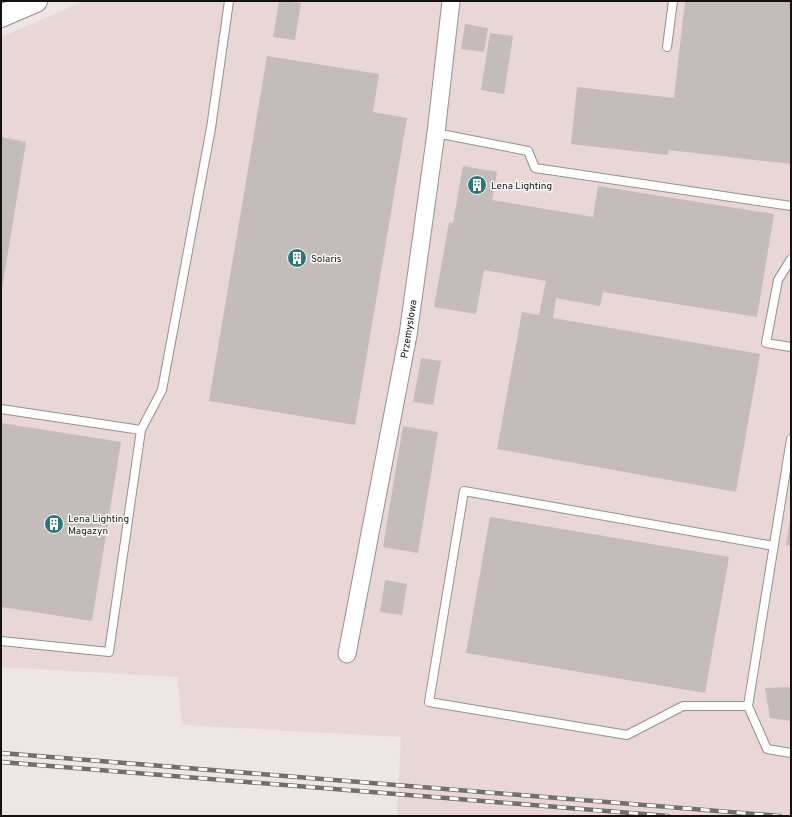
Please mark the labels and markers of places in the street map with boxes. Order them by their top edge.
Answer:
building icon: Lena Lighting [466,174,488,196]
place label: Lena Lighting [491,180,552,193]
building icon: Solaris [286,247,308,269]
place label: Solaris [311,253,342,266]
building icon: Lena Lighting Magazyn [43,513,65,535]
place label: Lena Lighting Magazyn [68,513,129,538]

